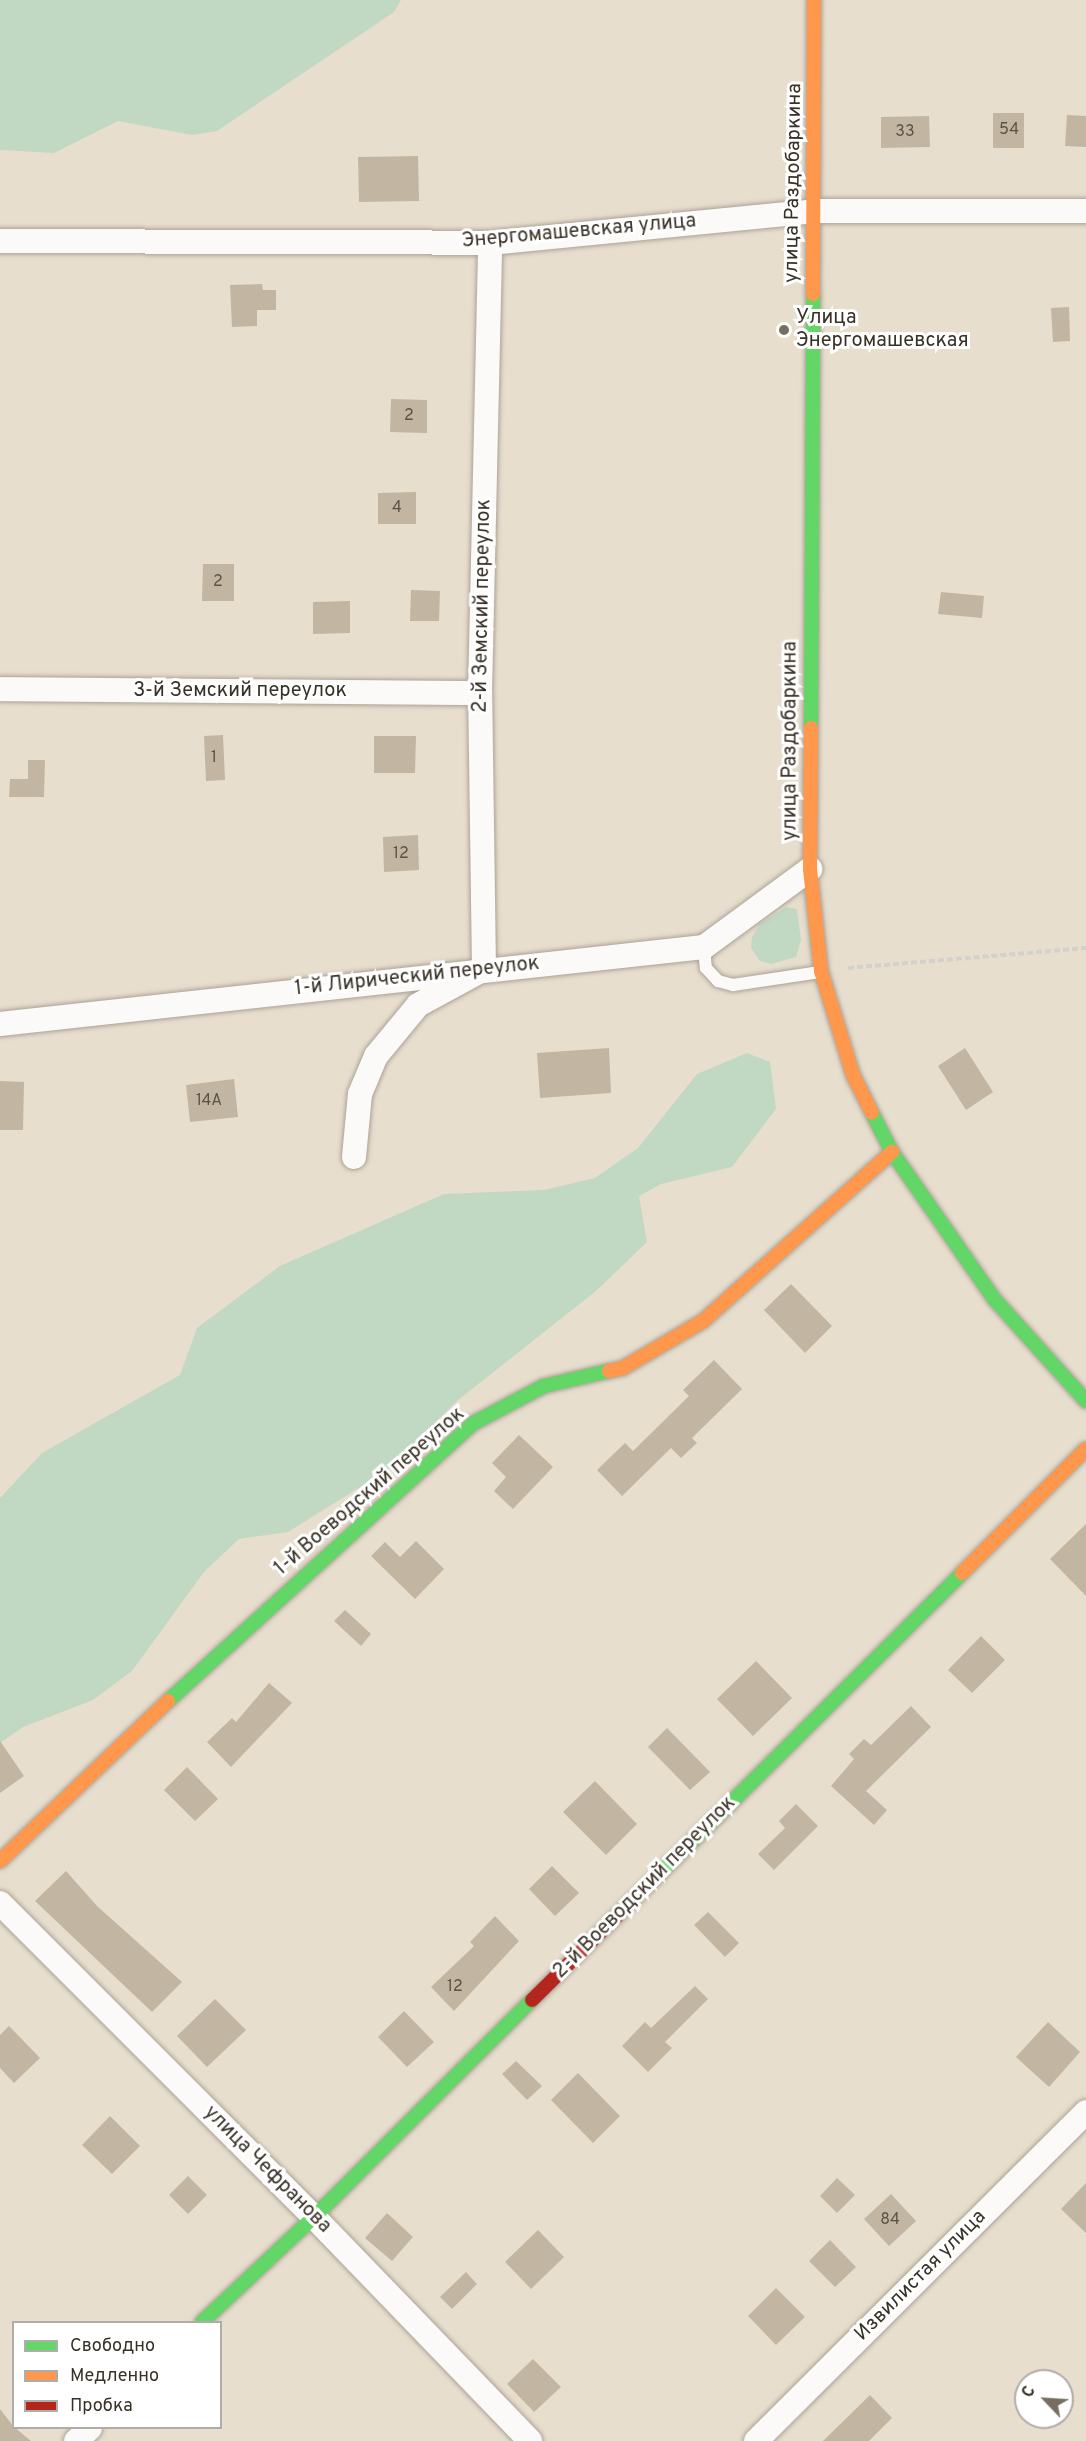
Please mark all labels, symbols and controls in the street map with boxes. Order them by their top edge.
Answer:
street label: улица Раздобаркина [780,83,808,283]
house number: 54 [999,120,1019,140]
house number: 33 [895,122,915,142]
street label: Энергомашевская улица [461,210,697,254]
place label: Улица Энергомашевская [796,306,969,353]
marker: Улица Энергомашевская [777,323,791,337]
house number: 2 [404,406,414,426]
house number: 4 [392,498,402,518]
street label: 2-й Земский переулок [469,499,497,713]
house number: 2 [213,572,223,592]
street label: улица Раздобаркина [779,641,803,841]
street label: 3-й Земский переулок [133,679,347,703]
house number: 1 [211,748,217,768]
house number: 12 [393,844,409,864]
street label: 1-й Лирический переулок [293,952,541,1002]
house number: 14А [196,1091,222,1111]
street label: 1-й Воеводский переулок [270,1403,470,1581]
street label: 2-й Воеводский переулок [549,1792,741,1984]
house number: 12 [447,1977,463,1997]
street label: улица Чефранова [198,2101,336,2239]
street label: Извилистая улица [850,2205,992,2347]
house number: 84 [880,2210,900,2230]
legend [12,2321,222,2429]
text: Свободно [70,2335,155,2358]
text: Медленно [70,2365,159,2388]
north arrow [1014,2369,1074,2429]
text: С [1018,2383,1041,2401]
text: Пробка [70,2395,133,2418]

